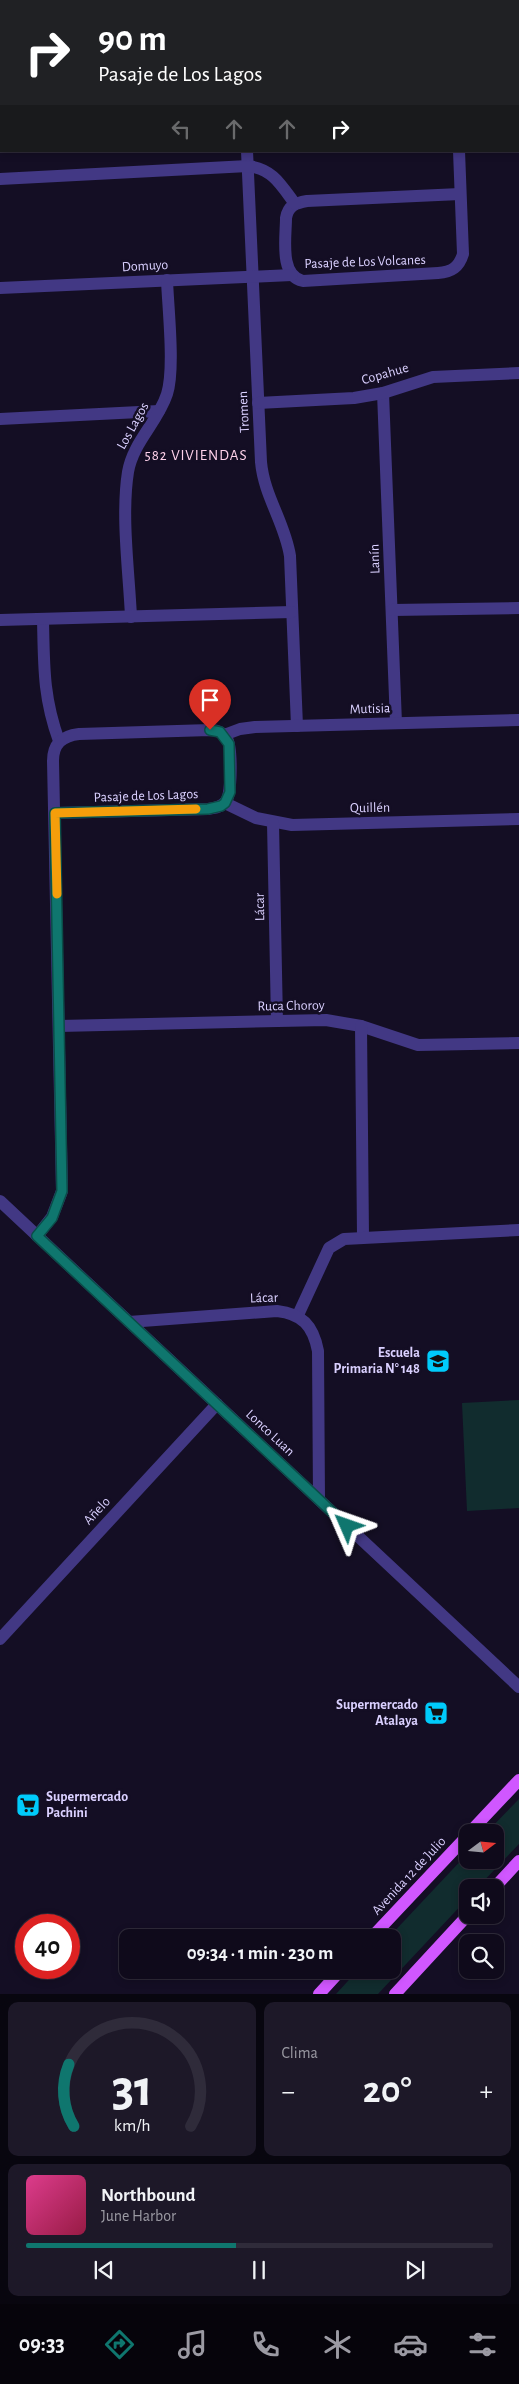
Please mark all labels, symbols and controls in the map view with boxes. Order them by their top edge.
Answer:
icon: right [15,20,80,85]
text: 90 m [98,22,167,57]
text: Pasaje de Los Lagos [98,63,263,85]
icon: left [167,115,195,143]
icon: ahead [220,115,248,143]
icon: ahead [273,115,301,143]
icon: right [326,115,354,143]
street label: Pasaje de Los Volcanes [304,253,426,271]
street label: Domuyo [121,258,169,274]
street label: Copahue [360,361,410,387]
street label: Tromen [236,391,252,433]
street label: Los Lagos [114,400,152,452]
district label: 582 VIVIENDAS [144,448,248,463]
street label: Lanín [367,544,383,574]
pin [189,679,231,730]
icon: arrive [196,686,224,714]
street label: Mutisia [349,701,391,717]
street label: Pasaje de Los Lagos [93,787,199,805]
street label: Quillén [350,801,390,815]
street label: Lácar [253,892,267,921]
street label: Ruca Choroy [257,998,325,1014]
street label: Lácar [250,1290,279,1305]
place label: Escuela Primaria N° 148 [334,1346,420,1376]
school or university icon: Escuela Primaria N° 148 [425,1348,451,1374]
street label: Lonco Luan [243,1407,297,1459]
street label: Añelo [81,1494,113,1527]
position arrow [320,1499,372,1551]
place label: Supermercado Atalaya [336,1698,418,1728]
supermarket icon: Supermercado Atalaya [423,1700,449,1726]
place label: Supermercado Pachini [46,1790,128,1820]
supermarket icon: Supermercado Pachini [15,1792,41,1818]
north arrow [459,1824,504,1869]
map controls [459,1824,504,1979]
street label: Avenida 12 de Julio [369,1834,449,1918]
button: sound [459,1879,504,1924]
speed limit sign: 40 [15,1914,80,1979]
button: search [459,1934,504,1979]
text: 09:34 · 1 min · 230 m [187,1944,333,1963]
text: Clima [282,2045,318,2061]
text: 31 [111,2063,152,2115]
text: 20° [363,2072,412,2110]
text: − [282,2078,295,2106]
text: + [480,2078,493,2106]
text: km/h [113,2117,150,2135]
text: Northbound [101,2186,196,2205]
text: June Harbor [101,2208,176,2224]
icon: previous [90,2256,118,2284]
icon: pause [245,2256,273,2284]
icon: next [401,2256,429,2284]
icon: directions [102,2327,137,2362]
icon: music [175,2327,210,2362]
icon: phone [248,2327,283,2362]
icon: climate [320,2327,355,2362]
icon: car [393,2327,428,2362]
icon: filters [465,2327,500,2362]
text: 09:33 [19,2333,65,2355]

